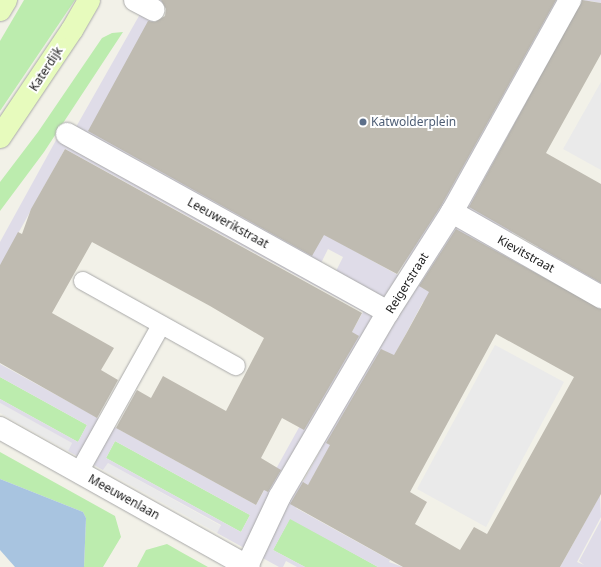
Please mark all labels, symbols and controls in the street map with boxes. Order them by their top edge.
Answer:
street label: Katerdijk [26,44,66,94]
place label: Katwolderplein [371,115,456,129]
marker: Katwolderplein [358,117,368,127]
street label: Leeuwerikstraat [185,195,271,251]
street label: Kievitstraat [495,232,557,276]
street label: Reigerstraat [383,250,431,316]
street label: Meeuwenlaan [86,471,162,523]

